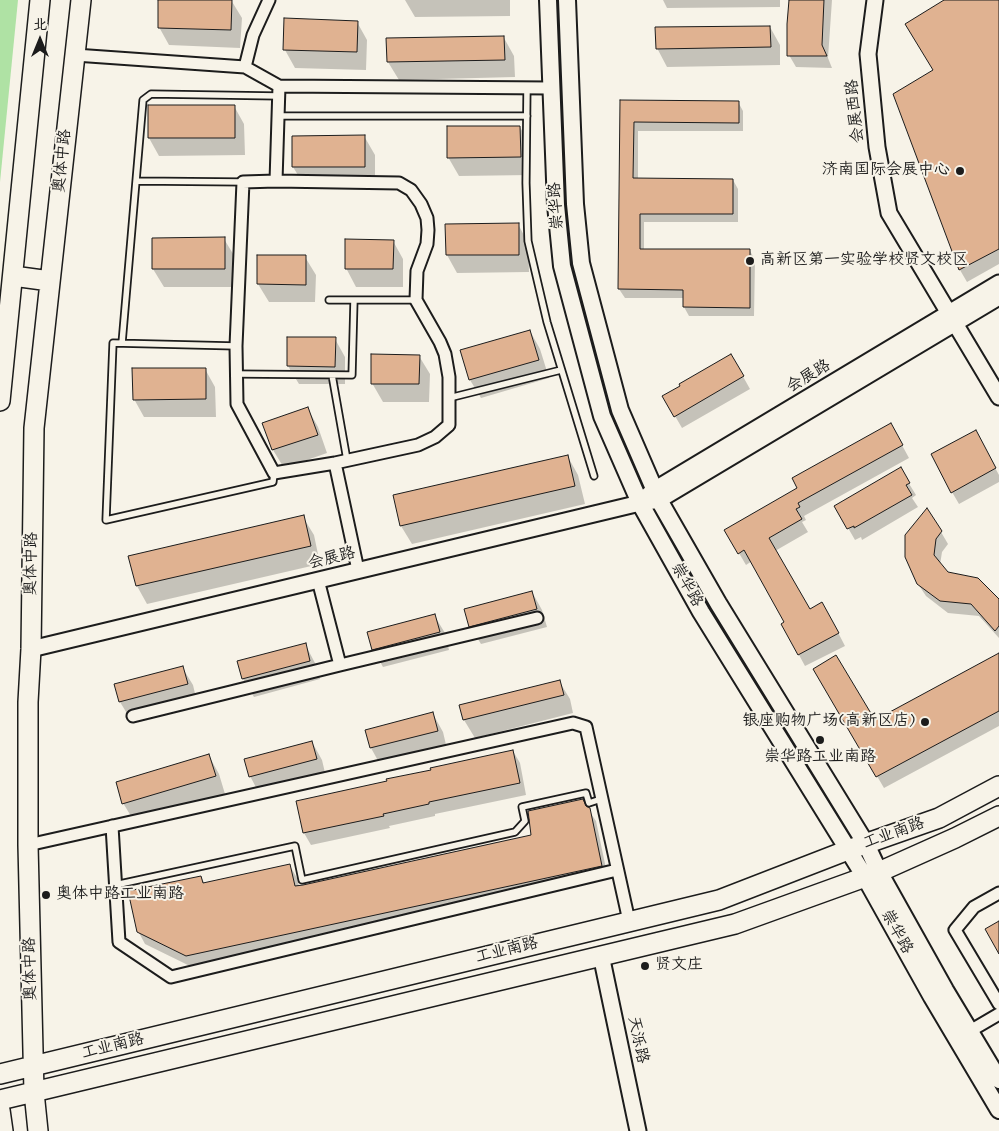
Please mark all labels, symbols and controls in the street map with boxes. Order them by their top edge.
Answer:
north arrow [15,15,65,65]
text: 北 [33,16,47,34]
street label: 会展西路 [843,78,869,144]
street label: 奥体中路 [50,128,76,194]
place label: 济南国际会展中心 [822,161,950,181]
marker: 济南国际会展中心 [954,165,966,177]
street label: 崇华路 [546,181,568,231]
place label: 高新区第一实验学校贤文校区 [760,251,968,271]
marker: 高新区第一实验学校贤文校区 [744,255,756,267]
street label: 会展路 [783,356,835,398]
street label: 奥体中路 [22,532,42,596]
street label: 会展路 [306,544,358,574]
street label: 崇华路 [666,559,706,611]
place label: 银座购物广场(高新区店) [742,712,915,732]
marker: 银座购物广场(高新区店) [919,716,931,728]
marker: 崇华路工业南路 [814,734,826,746]
place label: 崇华路工业南路 [764,748,876,768]
street label: 工业南路 [861,814,927,854]
place label: 奥体中路工业南路 [56,885,184,905]
marker: 奥体中路工业南路 [40,889,52,901]
street label: 崇华路 [876,906,916,958]
street label: 工业南路 [474,934,540,968]
street label: 奥体中路 [21,937,41,1001]
place label: 贤文庄 [655,956,703,976]
marker: 贤文庄 [639,960,651,972]
street label: 天泺路 [623,1015,651,1065]
street label: 工业南路 [80,1030,146,1064]

